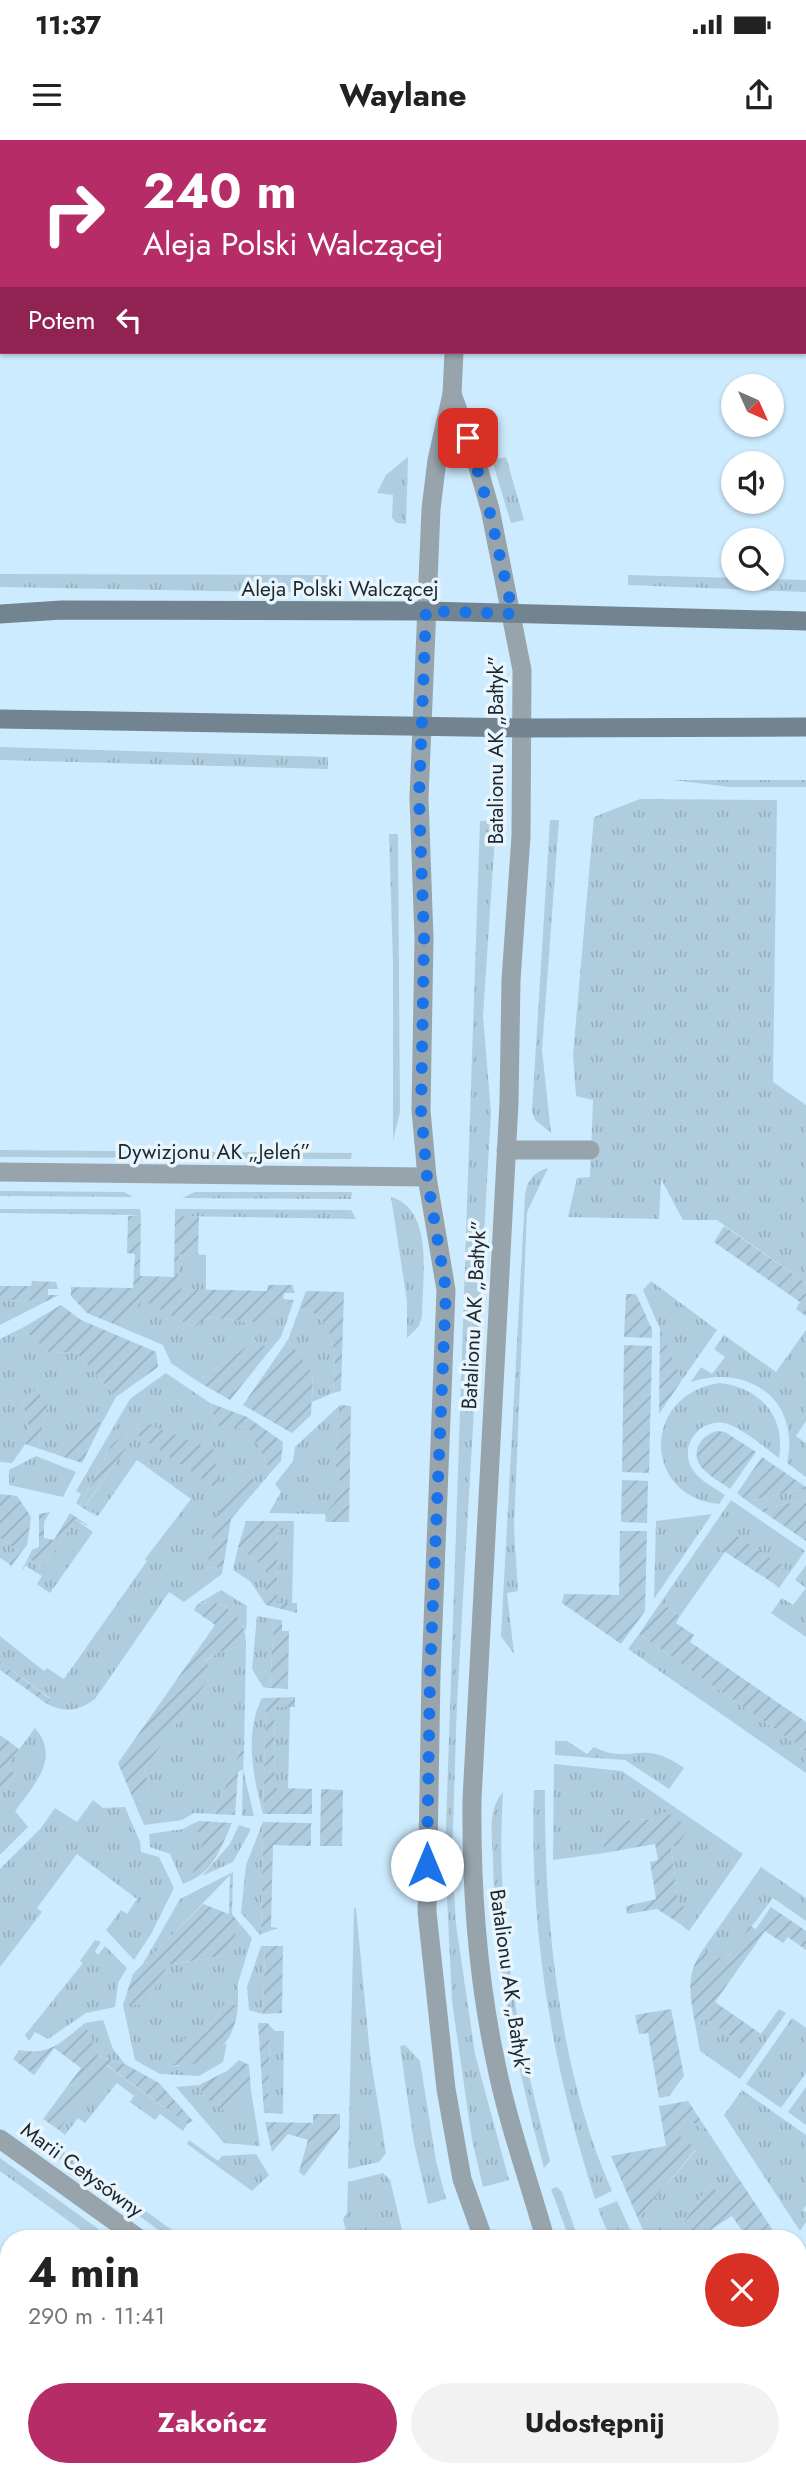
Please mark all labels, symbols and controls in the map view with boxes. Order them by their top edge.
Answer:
text: 11:37 [35,6,101,44]
text: Waylane [339,72,467,118]
icon: menu [28,76,66,114]
icon: share [740,76,778,114]
text: 240 m [143,156,297,226]
icon: right [28,168,119,259]
text: Aleja Polski Walczącej [143,221,444,267]
text: Potem [28,301,96,339]
icon: left [110,301,148,339]
north arrow [721,374,784,438]
map controls [721,374,784,591]
pin [438,408,498,468]
icon: arrive [449,419,487,457]
button: sound [721,451,784,514]
button: search [721,528,784,591]
street label: Aleja Polski Walczącej [241,574,439,604]
street label: Batalionu AK „Bałtyk” [481,655,511,845]
street label: Dywizjonu AK „Jeleń” [118,1137,310,1167]
street label: Batalionu AK „Bałtyk” [454,1220,494,1410]
position arrow [390,1828,464,1902]
street label: Batalionu AK „Bałtyk” [482,1887,538,2079]
street label: Marii Cetysówny [14,2115,150,2225]
text: 4 min [28,2242,140,2303]
button: close [705,2253,779,2327]
text: 290 m · 11:41 [28,2299,165,2333]
button: Zakończ [28,2383,397,2463]
button: Udostępnij [411,2383,779,2463]

